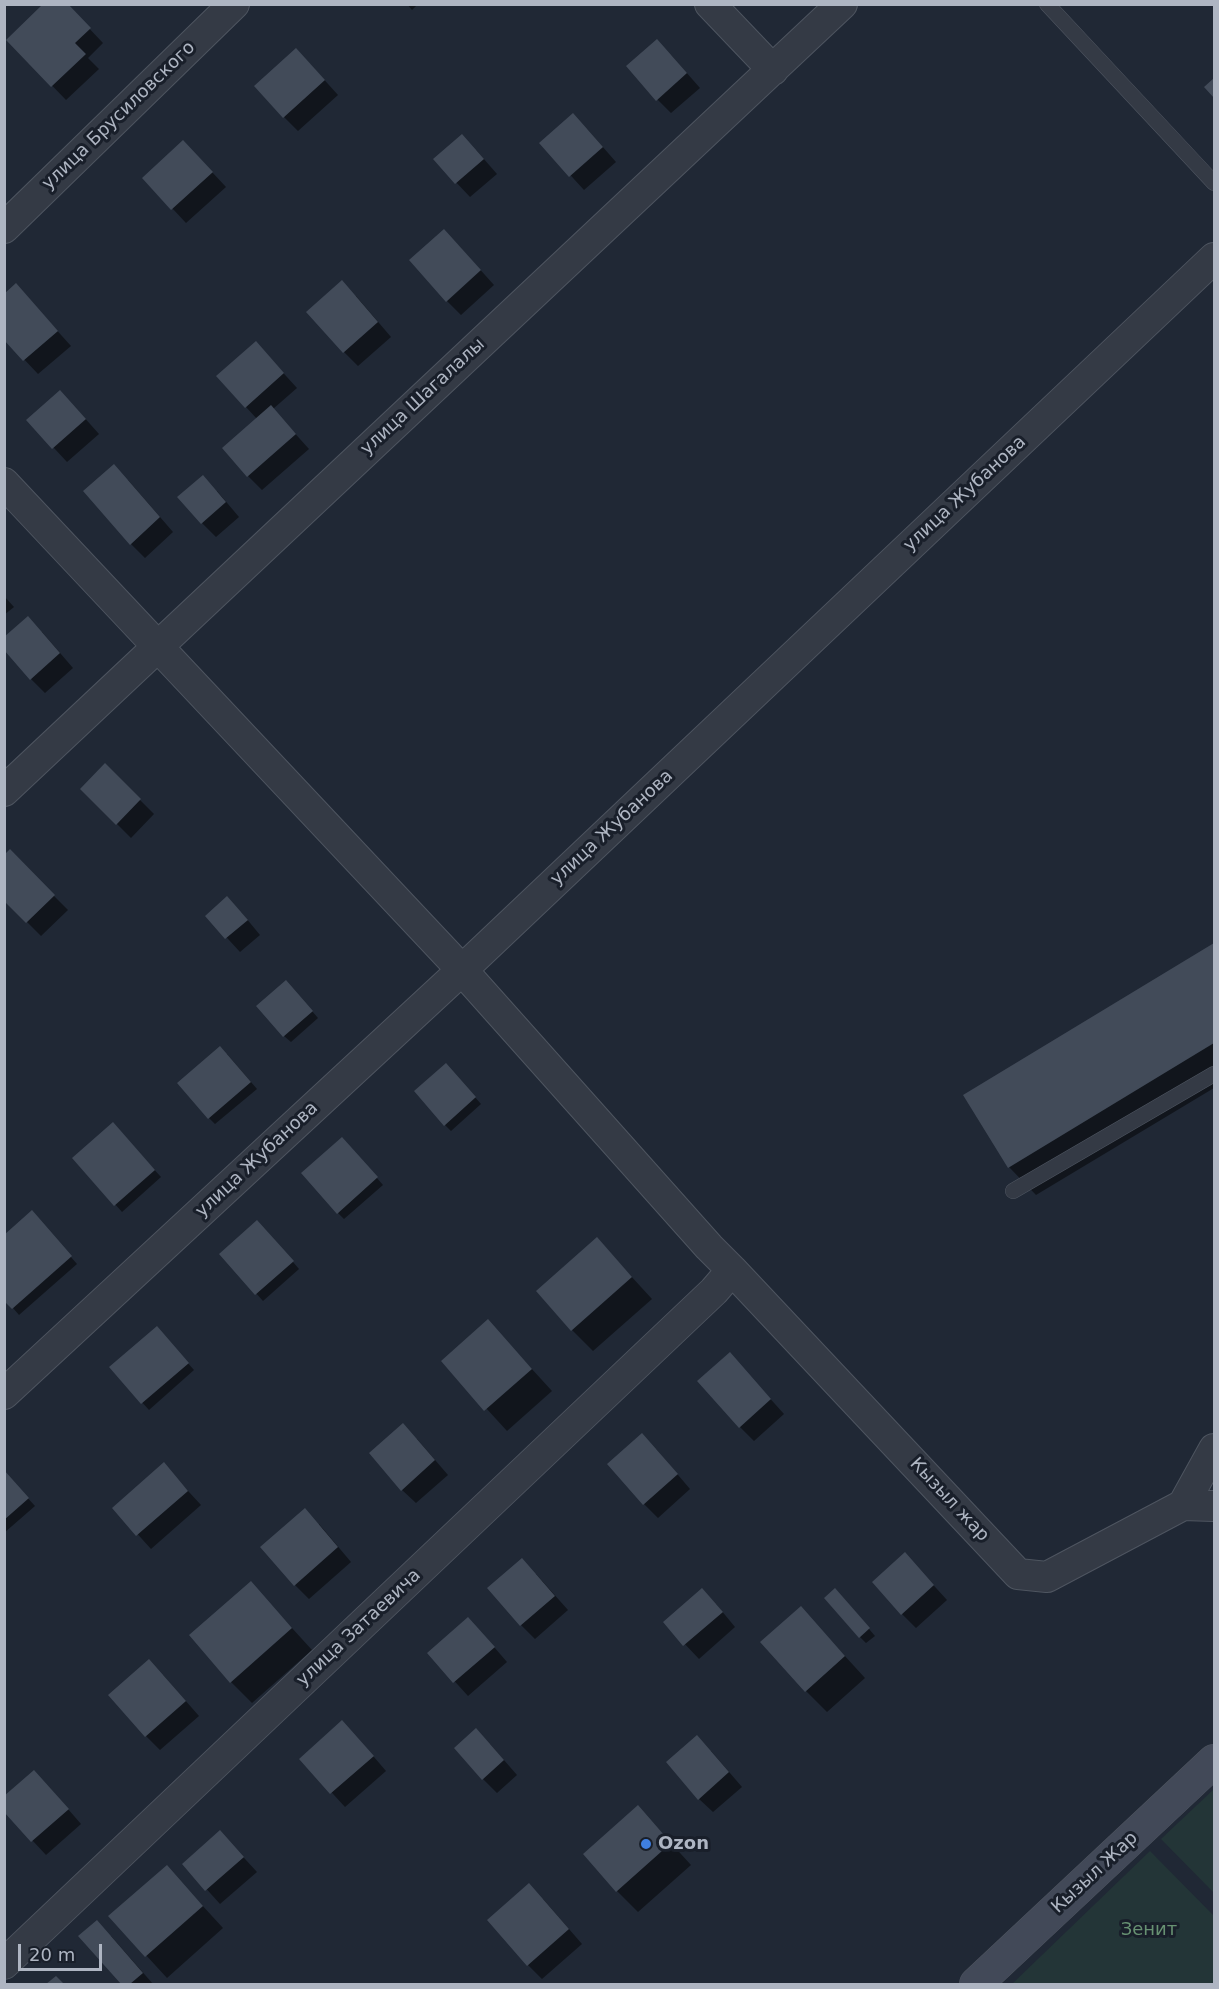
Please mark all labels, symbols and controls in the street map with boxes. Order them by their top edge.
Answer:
street label: улица Брусиловского [38,37,200,195]
street label: улица Шагалалы [356,334,490,460]
street label: улица Жубанова [899,432,1031,556]
street label: улица Жубанова [546,766,678,890]
street label: улица Жубанова [191,1098,323,1222]
street label: Кызыл жар [905,1454,993,1546]
street label: улица Затаевича [292,1565,426,1691]
street label: Кызыл Жар [1047,1828,1143,1918]
place label: Ozon [658,1833,709,1855]
marker: Ozon [639,1837,653,1851]
park label: Зенит [1121,1919,1177,1941]
scale bar [21,1932,105,1970]
text: 20 m [29,1944,75,1965]

